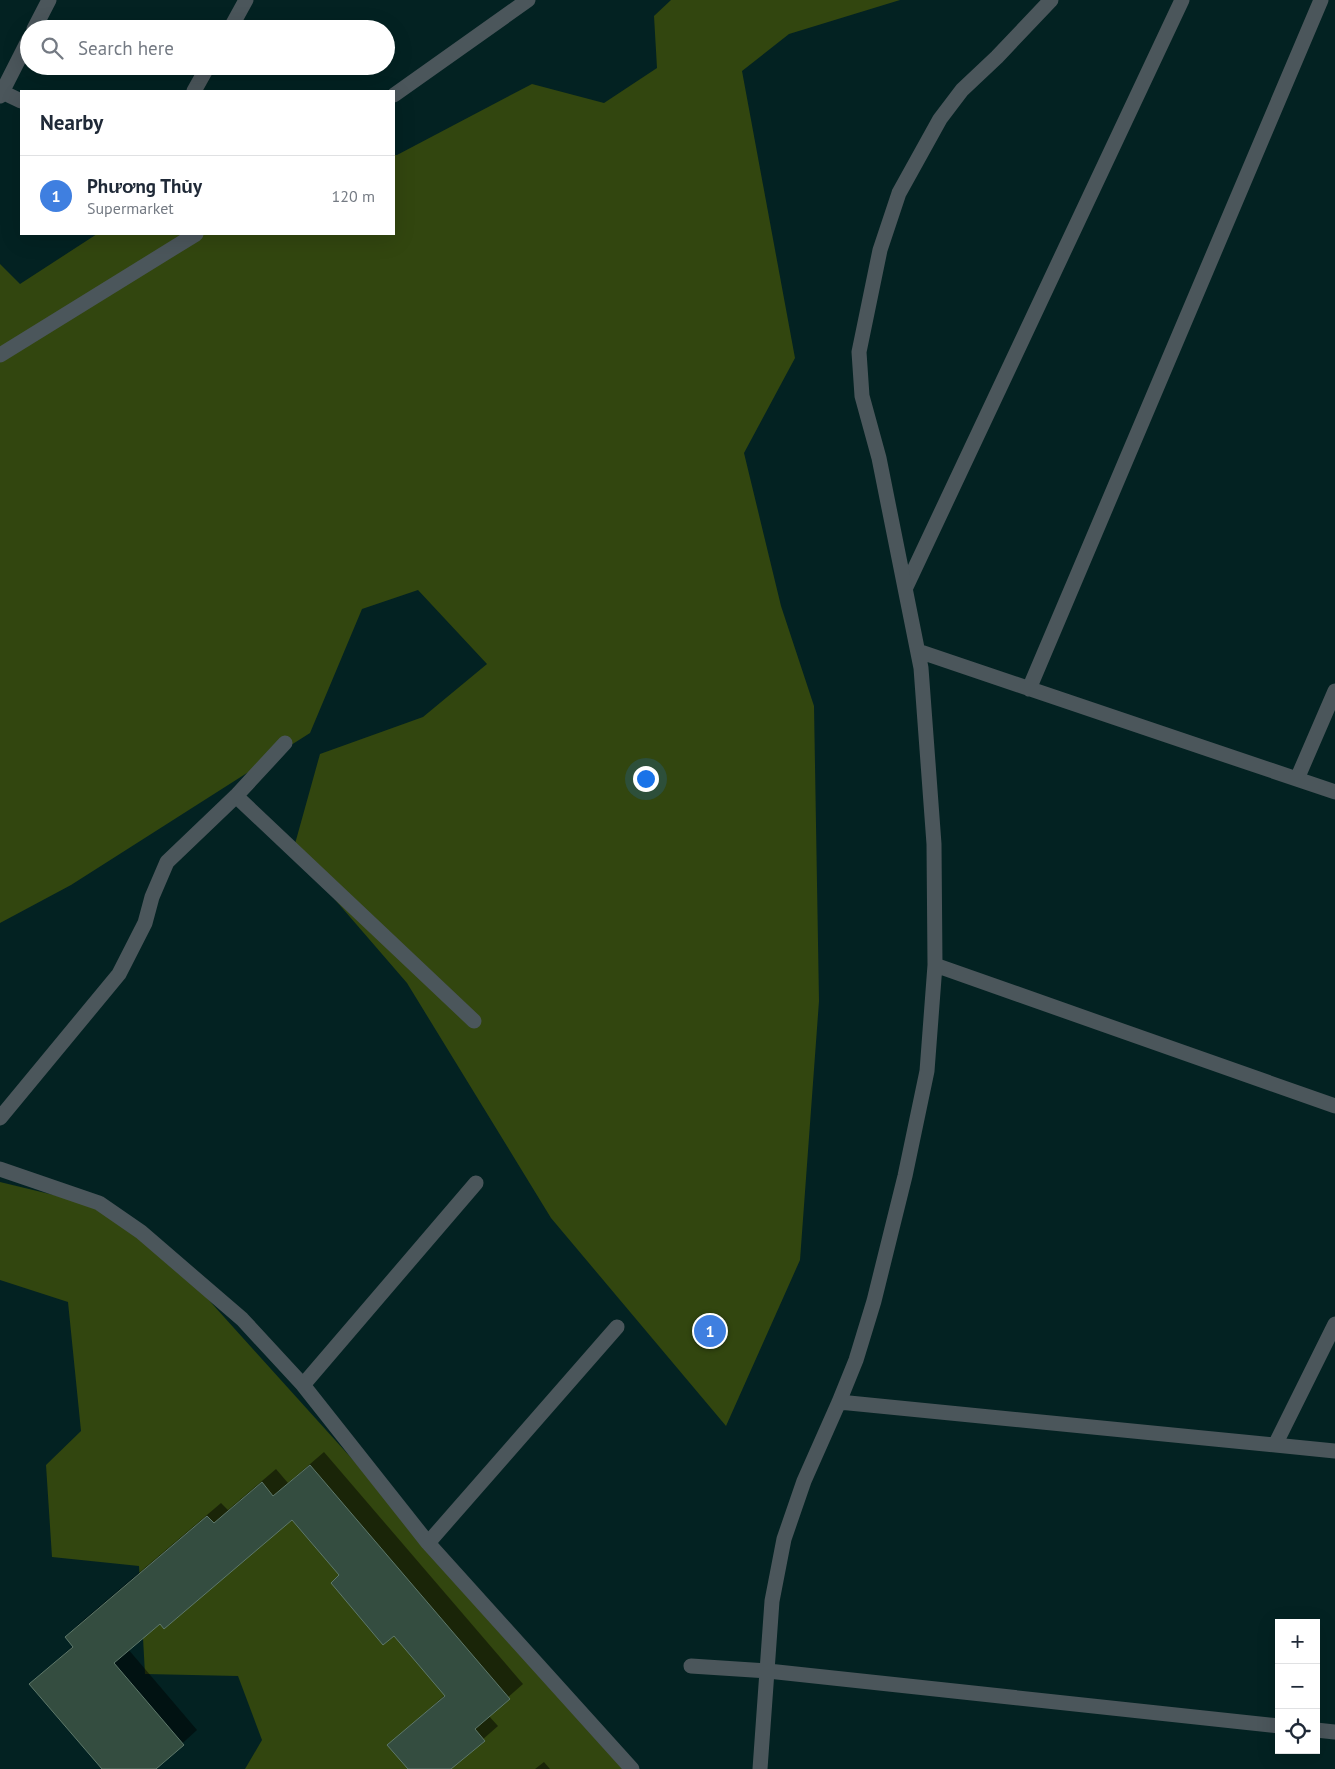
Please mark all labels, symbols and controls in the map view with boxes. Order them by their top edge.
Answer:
search box [20,20,395,75]
icon: search [38,34,66,62]
text: Search here [78,36,174,60]
text: Nearby [40,109,103,136]
text: Phương Thủy [87,174,202,198]
text: 1 [51,186,61,206]
text: 120 m [332,186,375,206]
text: Supermarket [87,198,174,218]
your location [633,766,659,792]
pin: 1 [694,1312,726,1350]
map controls [1275,1619,1320,1754]
button: + [1275,1619,1320,1664]
button: − [1275,1664,1320,1709]
button: locate [1275,1709,1320,1754]

